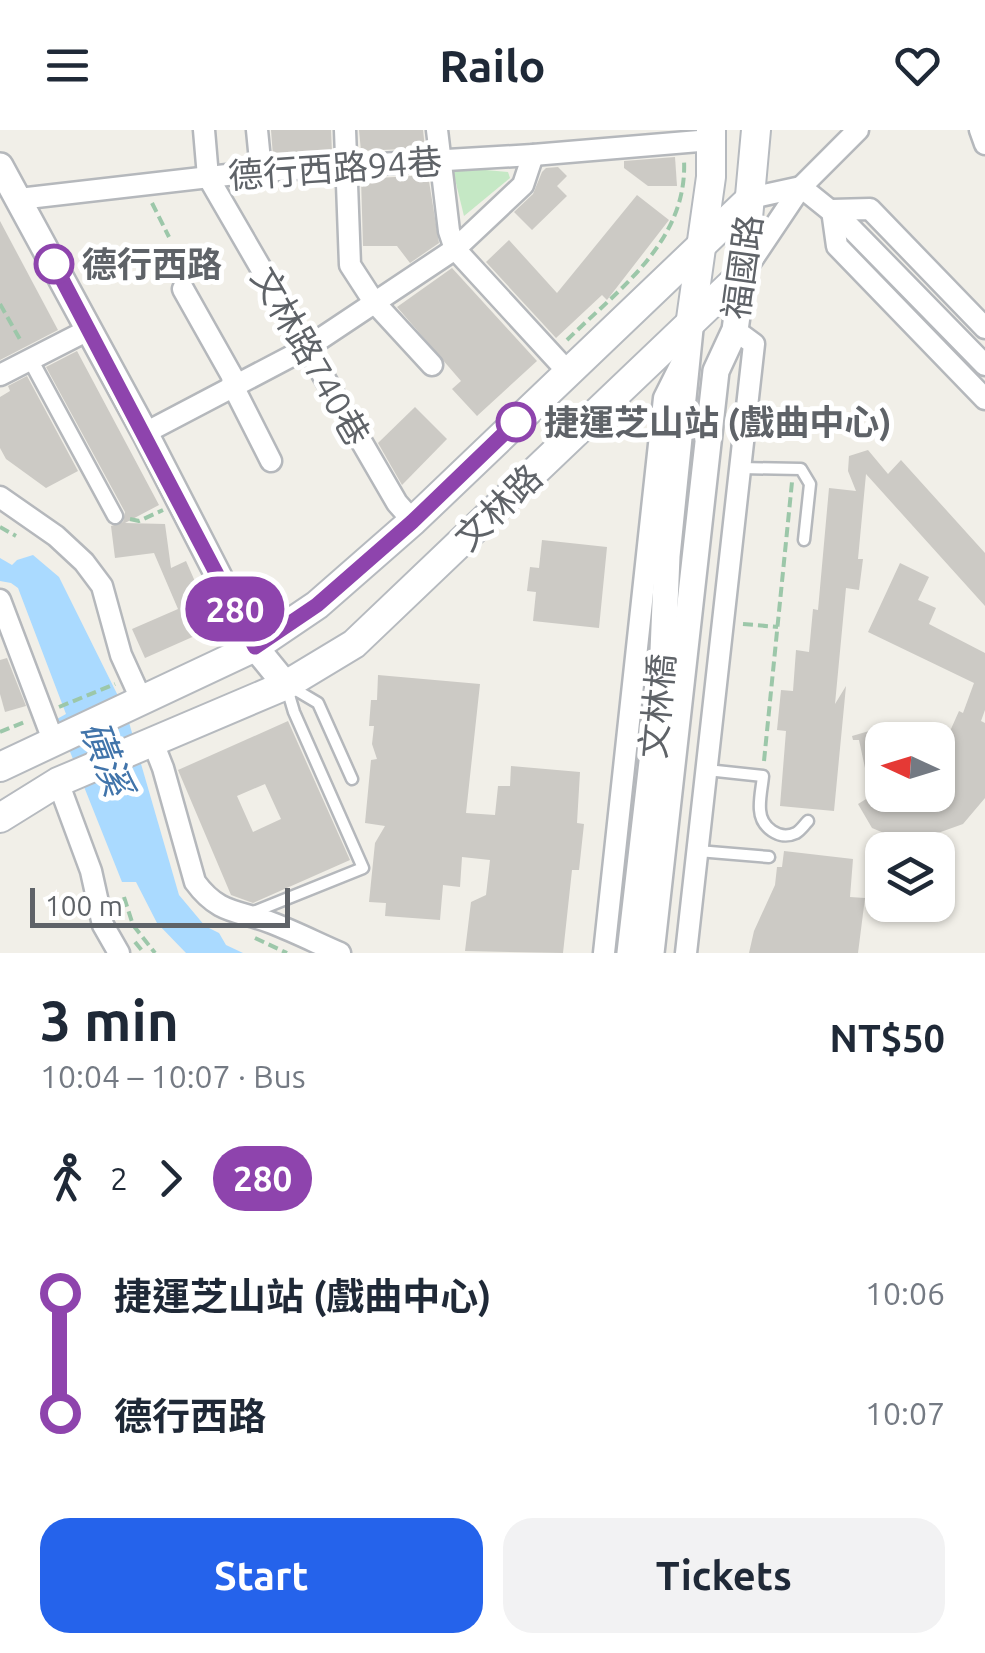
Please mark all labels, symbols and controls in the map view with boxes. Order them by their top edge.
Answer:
icon: menu [40,38,95,93]
icon: heart [890,38,945,93]
text: Railo [439,40,546,91]
street label: 德行西路94巷 [227,141,443,195]
street label: 福國路 [715,212,769,322]
place label: 德行西路 [82,244,222,284]
marker: 德行西路 [35,245,73,283]
street label: 文林路740巷 [244,260,378,452]
place label: 捷運芝山站 (戲曲中心) [544,402,892,442]
marker: 捷運芝山站 (戲曲中心) [497,403,535,441]
street label: 文林路 [446,456,550,558]
line badge: 280 [178,576,292,642]
text: 280 [205,589,265,629]
street label: 文林橋 [632,652,682,760]
water label: 磺溪 [74,715,142,806]
north arrow [865,722,955,812]
map controls [865,722,955,922]
button: layers [865,832,955,922]
scale bar [30,883,290,928]
text: 100 m [45,890,123,921]
text: 3 min [40,990,179,1051]
text: NT$50 [830,1017,945,1059]
text: 10:04 – 10:07 · Bus [40,1058,306,1094]
icon: walk [40,1151,95,1206]
icon: forward [143,1151,198,1206]
text: 280 [233,1158,292,1198]
text: 2 [110,1160,128,1196]
text: 捷運芝山站 (戲曲中心) [114,1275,491,1317]
text: 10:06 [865,1275,945,1311]
text: 德行西路 [114,1395,266,1437]
text: 10:07 [865,1395,945,1431]
button: Start [40,1518,483,1633]
button: Tickets [503,1518,945,1633]

